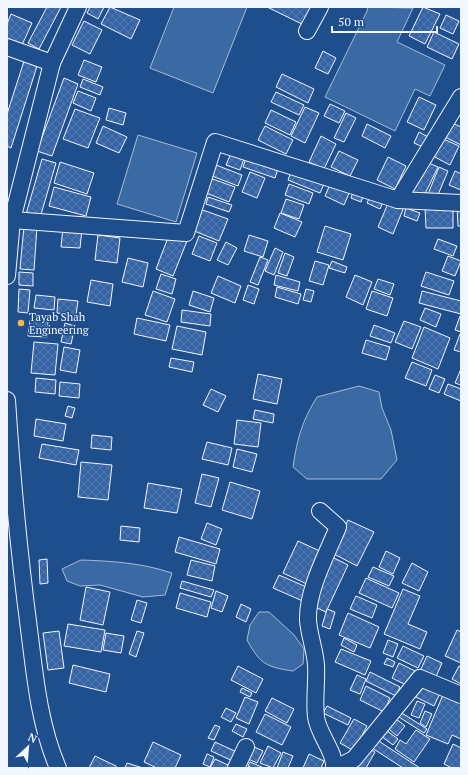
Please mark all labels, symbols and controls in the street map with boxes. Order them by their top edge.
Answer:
scale bar [332,8,437,34]
text: 50 m [338,14,365,29]
place label: Tayab Shah Engineering [29,310,89,337]
marker: Tayab Shah Engineering [16,318,26,328]
north arrow [8,727,48,767]
text: N [26,730,40,746]

